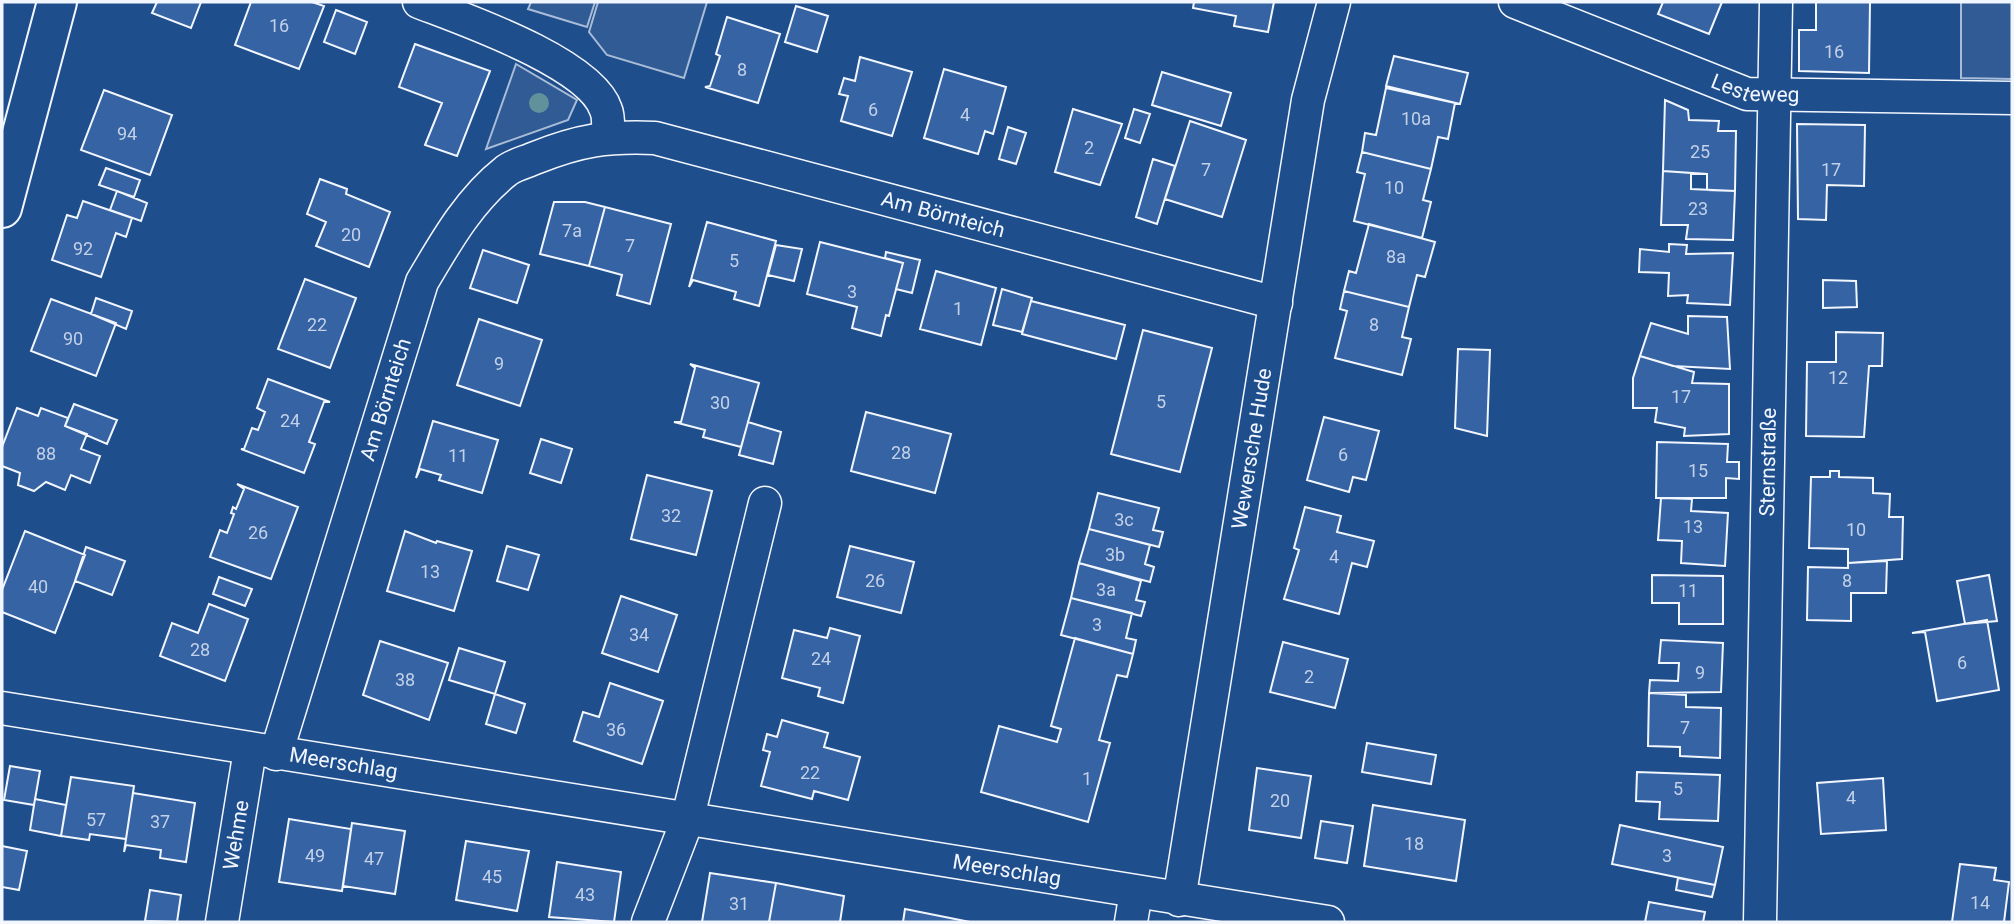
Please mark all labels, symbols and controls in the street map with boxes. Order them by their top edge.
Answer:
house number: 16 [269,15,289,36]
house number: 16 [1824,41,1844,62]
house number: 8 [737,59,747,80]
street label: Lesteweg [1708,69,1800,107]
house number: 6 [868,99,878,120]
house number: 4 [960,104,970,125]
house number: 10a [1401,108,1431,129]
house number: 94 [117,123,137,144]
house number: 2 [1084,137,1094,158]
house number: 25 [1690,141,1710,162]
house number: 7 [1201,159,1211,180]
house number: 17 [1821,159,1841,180]
house number: 10 [1384,177,1404,198]
street label: Am Börnteich [879,187,1008,242]
house number: 23 [1688,198,1708,219]
house number: 7a [562,220,582,241]
house number: 20 [341,224,361,245]
house number: 7 [625,235,635,256]
house number: 92 [73,238,93,259]
house number: 8a [1386,246,1406,267]
house number: 5 [729,250,739,271]
house number: 3 [847,281,857,302]
house number: 1 [953,298,963,319]
house number: 22 [307,314,327,335]
house number: 8 [1369,314,1379,335]
house number: 90 [63,328,83,349]
street label: Am Börnteich [355,335,416,464]
house number: 9 [494,353,504,374]
street label: Wewersche Hude [1227,367,1277,531]
house number: 12 [1828,367,1848,388]
house number: 17 [1671,386,1691,407]
house number: 5 [1156,391,1166,412]
house number: 30 [710,392,730,413]
street label: Sternstraße [1755,408,1781,517]
house number: 24 [280,410,300,431]
house number: 28 [891,442,911,463]
house number: 88 [36,443,56,464]
house number: 6 [1338,444,1348,465]
house number: 11 [448,445,468,466]
house number: 15 [1688,460,1708,481]
house number: 32 [661,505,681,526]
house number: 3c [1114,509,1134,530]
house number: 13 [1683,516,1703,537]
house number: 10 [1846,519,1866,540]
house number: 26 [248,522,268,543]
house number: 3b [1105,544,1125,565]
house number: 4 [1329,546,1339,567]
house number: 13 [420,561,440,582]
house number: 26 [865,570,885,591]
house number: 8 [1842,570,1852,591]
house number: 40 [28,576,48,597]
house number: 3a [1096,579,1116,600]
house number: 11 [1678,580,1698,601]
house number: 3 [1092,614,1102,635]
house number: 34 [629,624,649,645]
house number: 28 [190,639,210,660]
house number: 24 [811,648,831,669]
house number: 6 [1957,652,1967,673]
house number: 9 [1695,662,1705,683]
house number: 2 [1304,666,1314,687]
house number: 38 [395,669,415,690]
house number: 7 [1680,717,1690,738]
house number: 36 [606,719,626,740]
street label: Meerschlag [288,743,400,784]
house number: 22 [800,762,820,783]
house number: 1 [1082,768,1092,789]
house number: 5 [1673,778,1683,799]
house number: 4 [1846,787,1856,808]
house number: 20 [1270,790,1290,811]
street label: Wehme [219,798,254,872]
house number: 57 [86,809,106,830]
house number: 37 [150,811,170,832]
house number: 18 [1404,833,1424,854]
house number: 49 [305,845,325,866]
house number: 3 [1662,845,1672,866]
house number: 47 [364,848,384,869]
street label: Meerschlag [951,850,1063,891]
house number: 45 [482,866,502,887]
house number: 43 [575,884,595,905]
house number: 14 [1970,892,1990,913]
house number: 31 [729,893,749,914]

